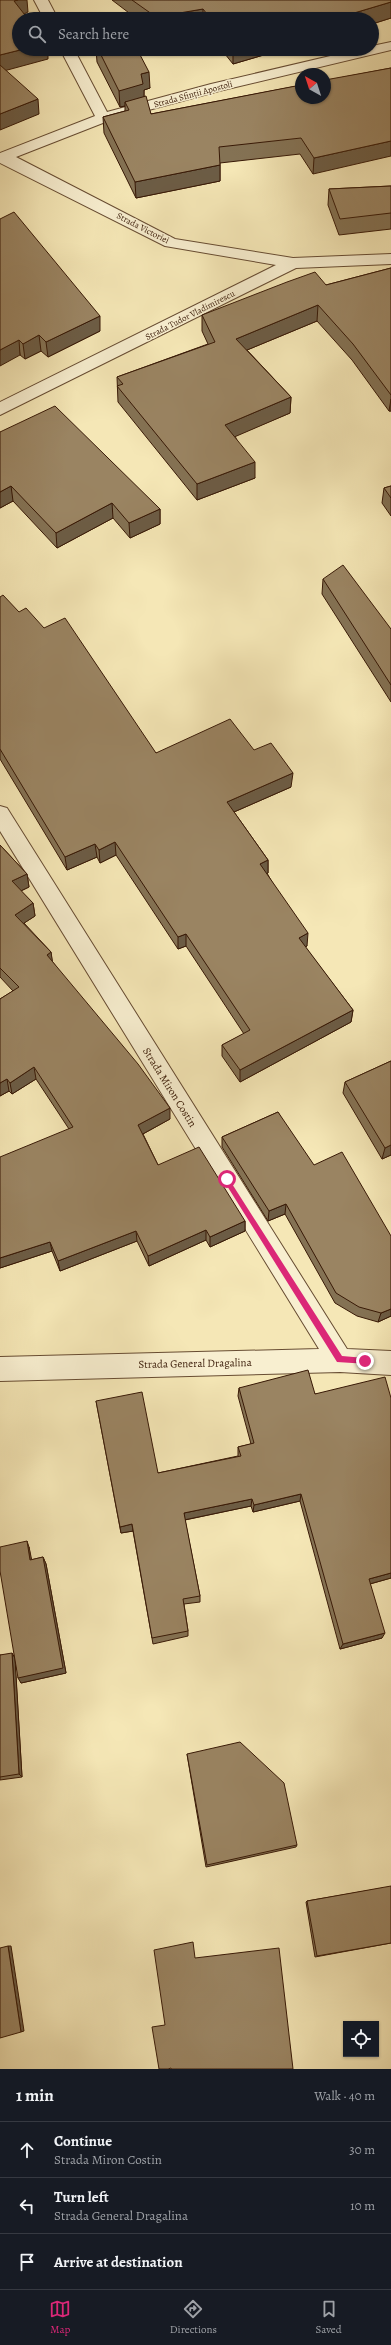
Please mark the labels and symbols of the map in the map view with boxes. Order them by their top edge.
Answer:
north arrow [295,68,331,104]
street label: Strada Sfinții Apostoli [152,78,234,110]
street label: Strada Victoriei [115,210,172,247]
street label: Strada Tudor Vladimirescu [143,287,237,343]
street label: Strada Miron Costin [139,1045,200,1130]
route start [218,1170,236,1188]
route end [356,1352,374,1370]
street label: Strada General Dragalina [138,1355,253,1372]

